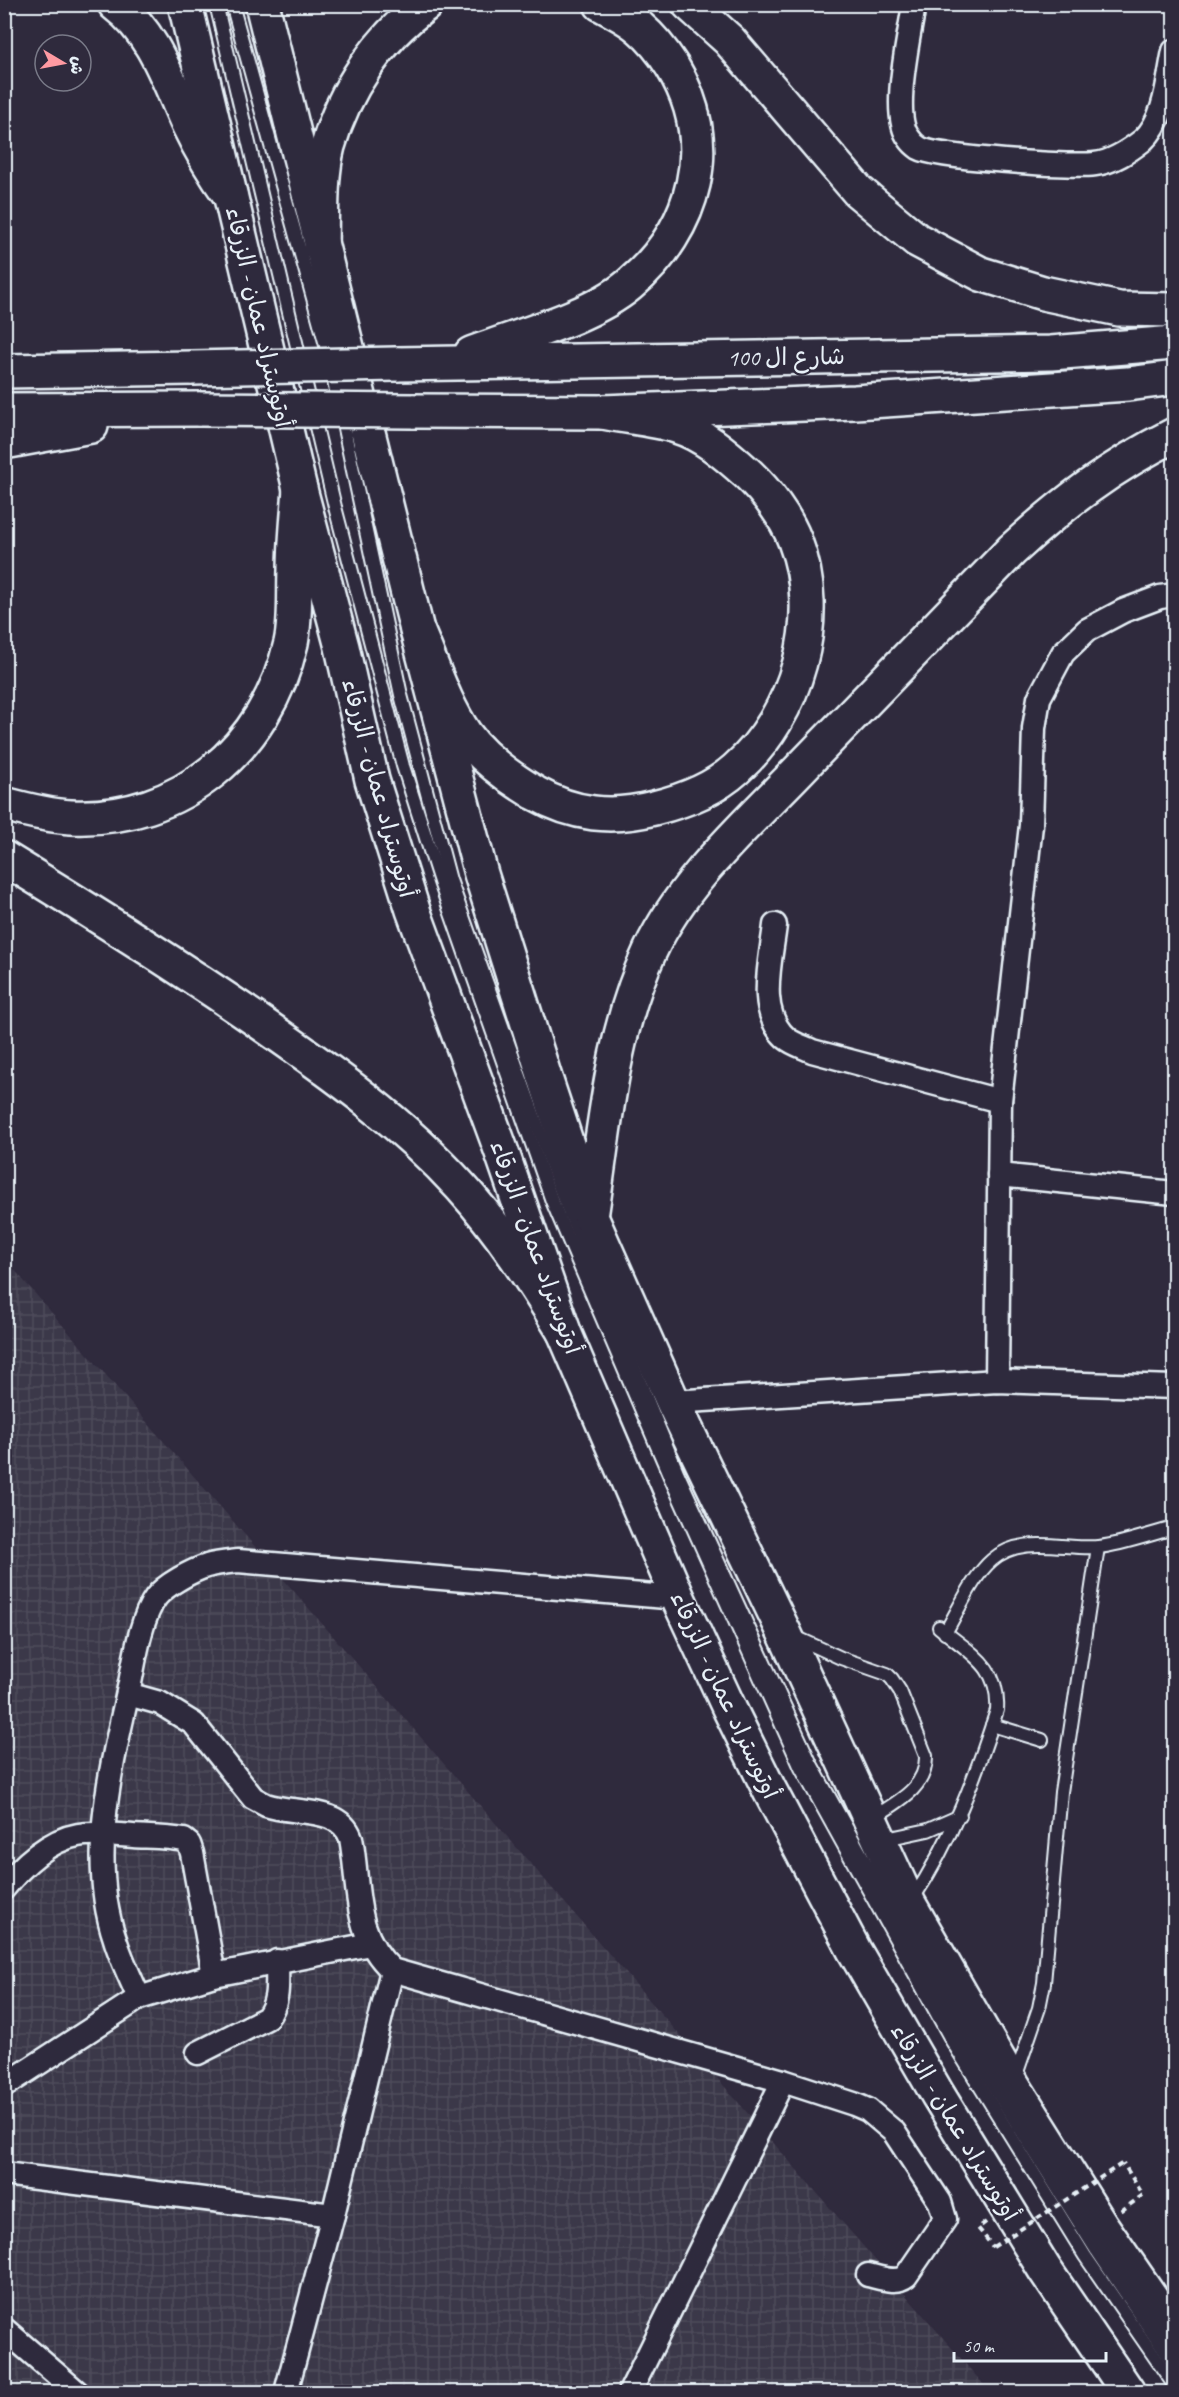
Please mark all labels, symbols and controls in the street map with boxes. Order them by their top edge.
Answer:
north arrow [33,33,93,93]
text: ش [65,55,88,76]
street label: أوتوستراد عمان - الزرقاء [219,204,299,430]
street label: شارع ال 100 [727,341,845,375]
street label: أوتوستراد عمان - الزرقاء [335,675,423,901]
street label: أوتوستراد عمان - الزرقاء [483,1136,589,1358]
street label: أوتوستراد عمان - الزرقاء [664,1586,786,1804]
street label: أوتوستراد عمان - الزرقاء [884,2018,1026,2227]
scale bar [954,2325,1106,2363]
text: 50 m [963,2335,996,2357]

